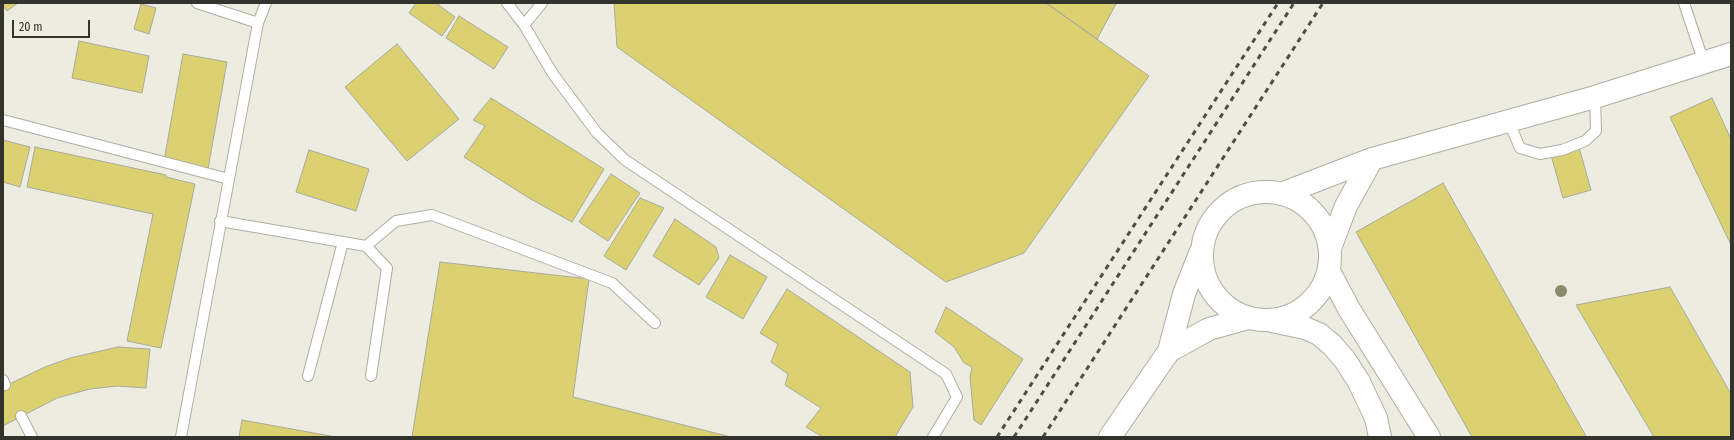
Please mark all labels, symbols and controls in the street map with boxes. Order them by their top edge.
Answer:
scale bar [14,12,92,38]
text: 20 m [19,20,43,34]

